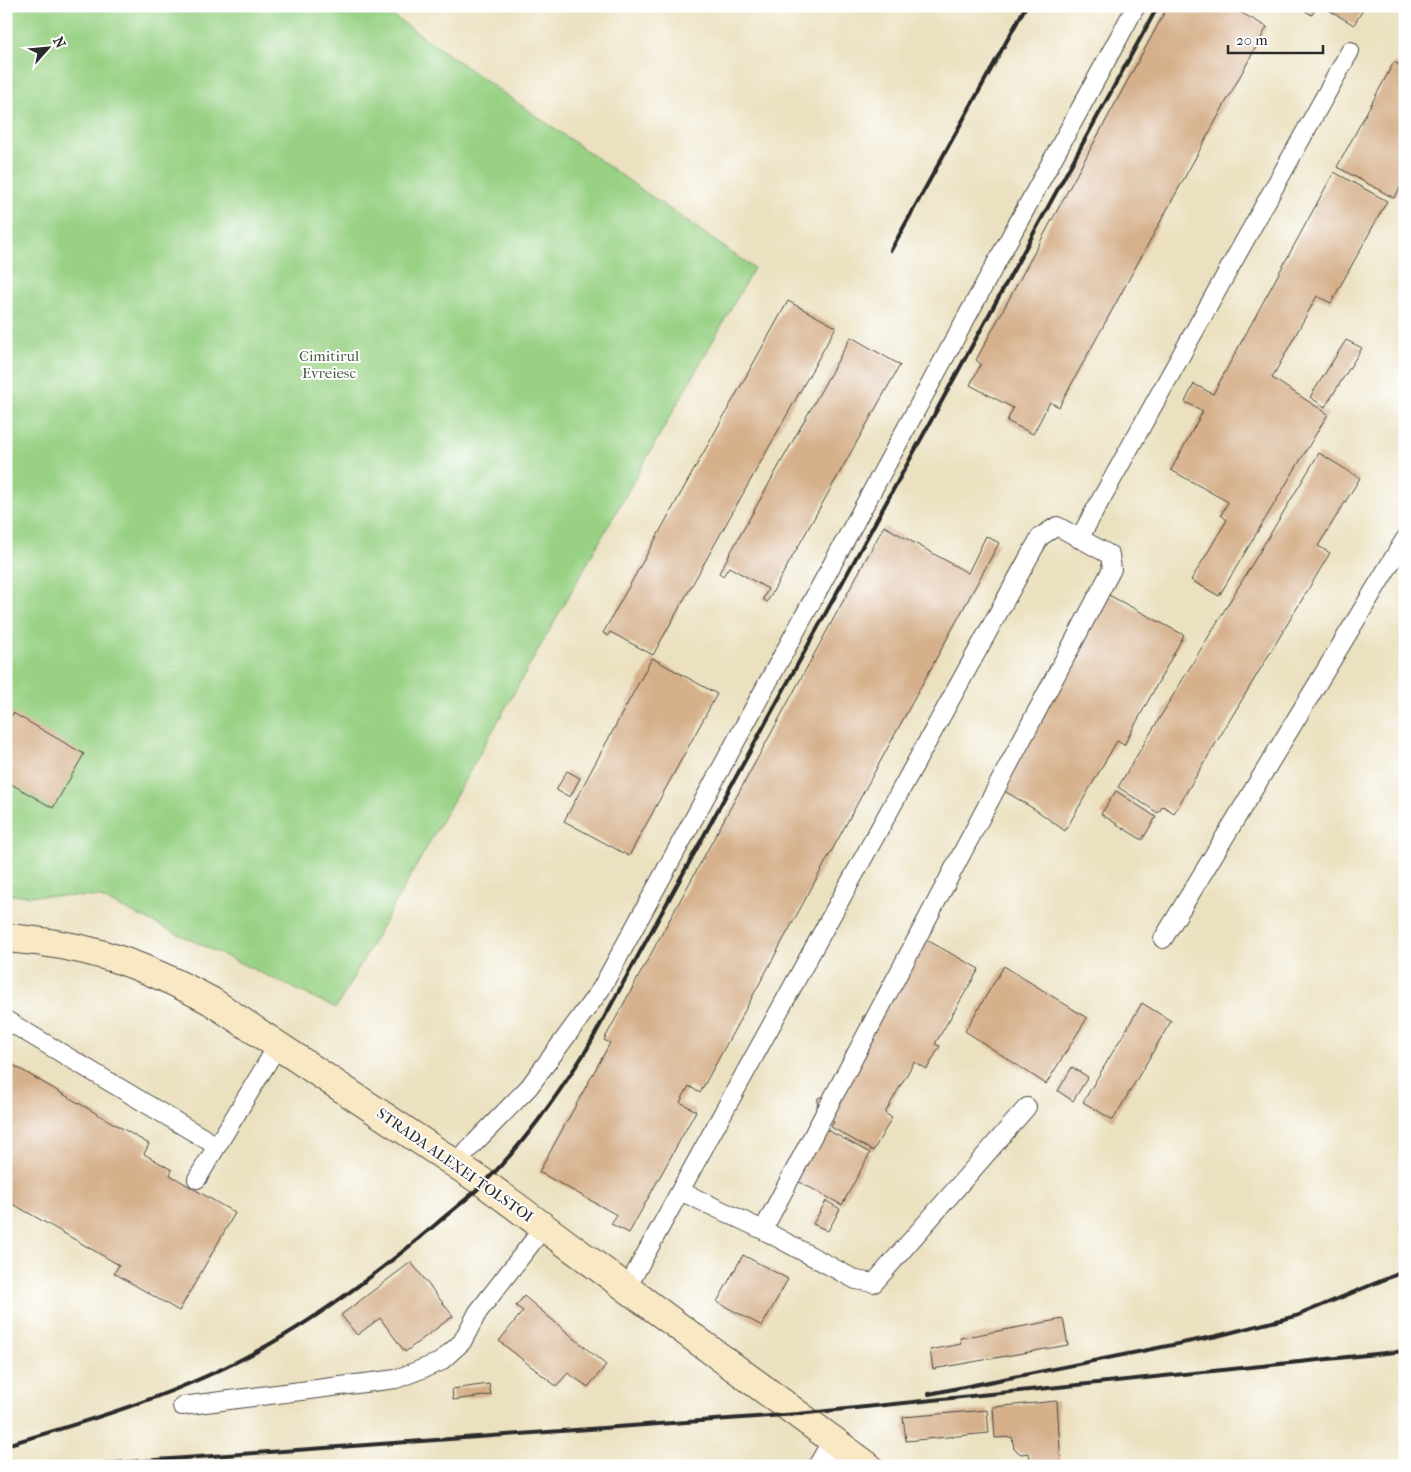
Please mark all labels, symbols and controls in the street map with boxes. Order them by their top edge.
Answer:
north arrow [22,22,72,72]
scale bar [1228,22,1324,54]
text: 20 m [1236,31,1268,49]
text: N [49,34,69,51]
park label: Cimitirul Evreiesc [299,347,359,382]
street label: STRADA ALEXEI TOLSTOI [373,1104,537,1226]

